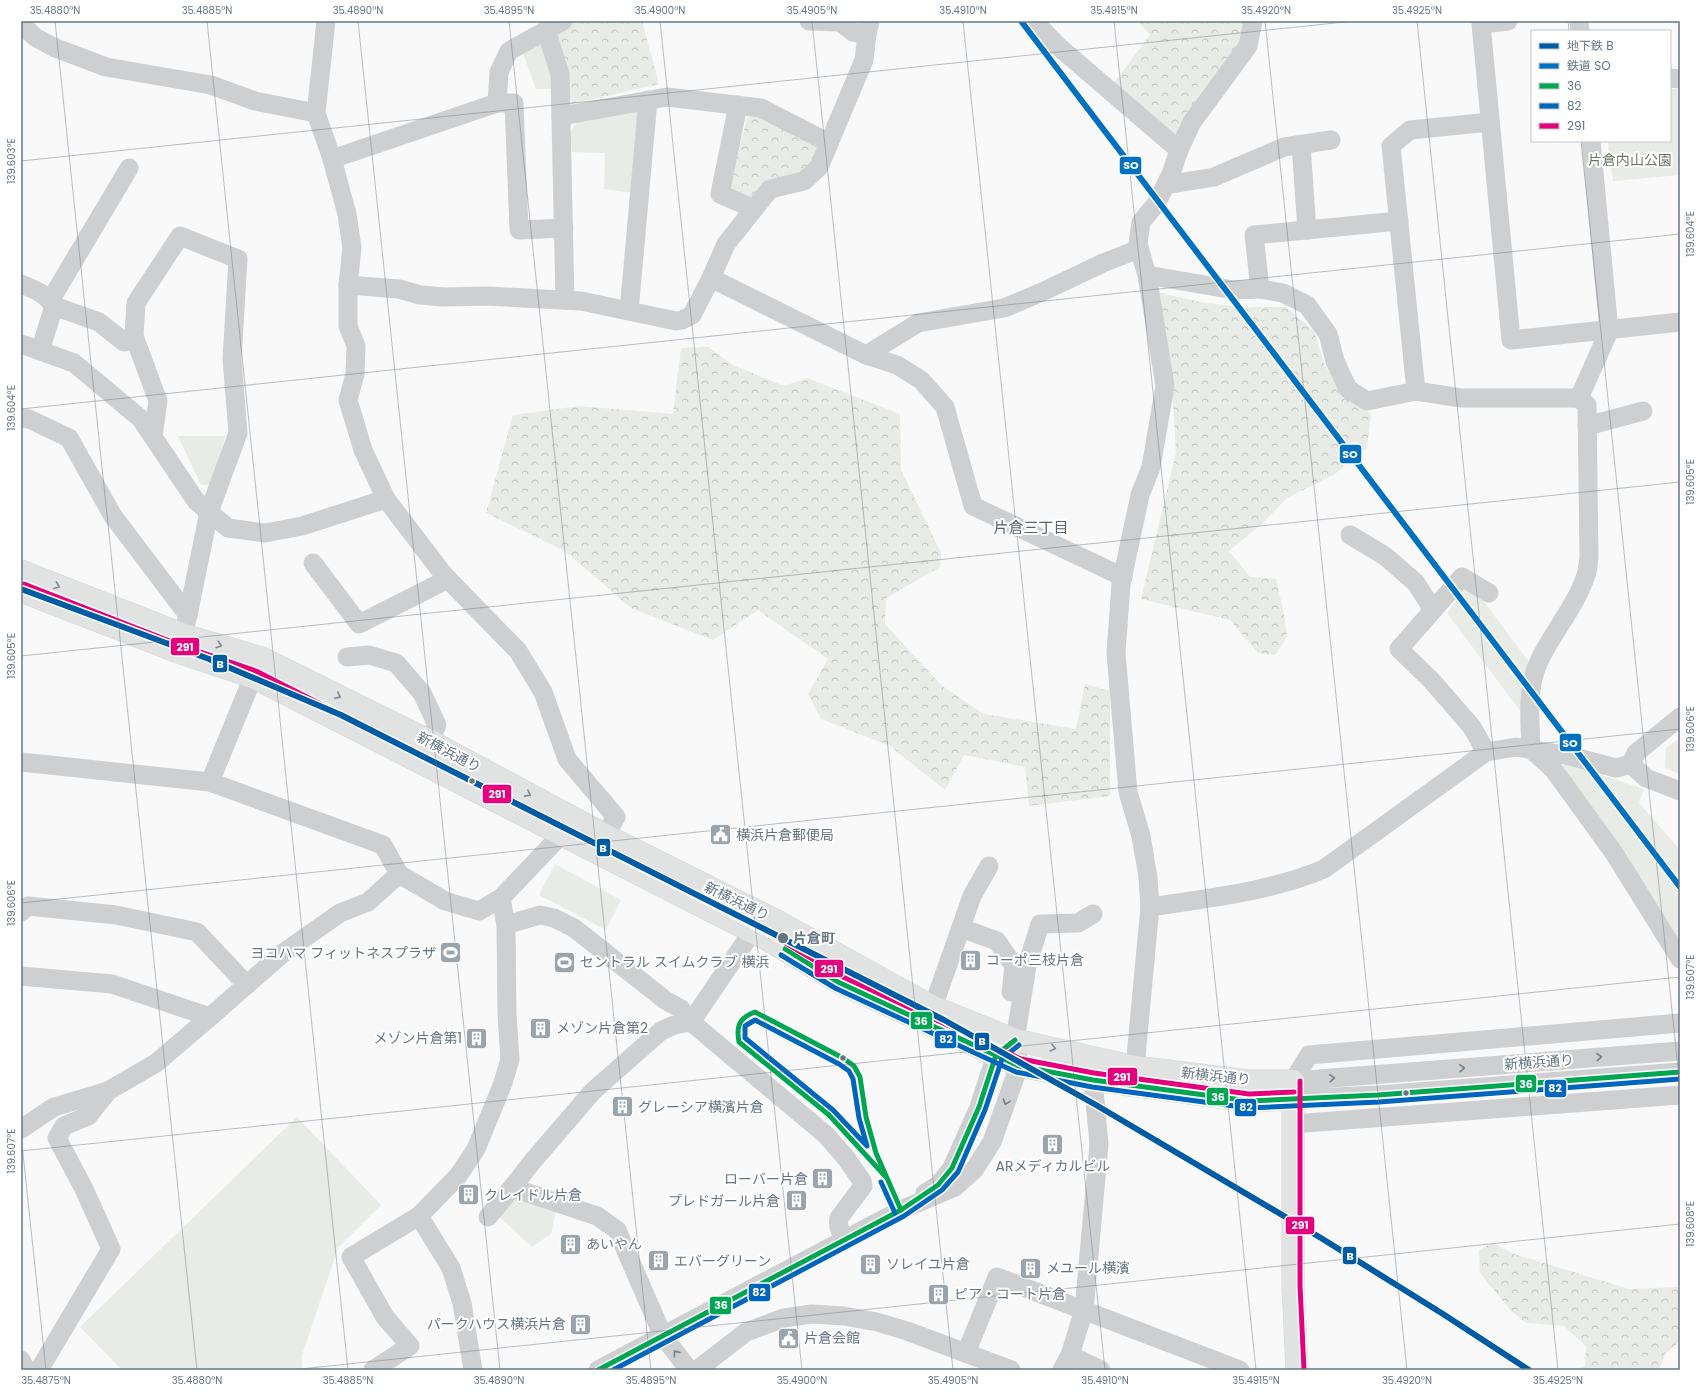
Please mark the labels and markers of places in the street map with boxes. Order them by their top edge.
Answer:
unlabelled marker [467,776,477,786]
public building icon: 横浜片倉郵便局 [707,822,733,848]
place label: 横浜片倉郵便局 [736,825,834,845]
place label: 片倉町 [793,928,835,948]
marker: 片倉町 [776,931,790,945]
sports icon: ヨコハマ フィットネスプラザ [438,940,464,966]
place label: ヨコハマ フィットネスプラザ [251,943,436,963]
building icon: コーポ三枝片倉 [957,947,983,973]
sports icon: セントラル スイムクラブ 横浜 [551,949,577,975]
place label: コーポ三枝片倉 [986,950,1084,970]
place label: セントラル スイムクラブ 横浜 [580,952,769,972]
building icon: メゾン片倉第2 [527,1015,553,1041]
place label: メゾン片倉第2 [556,1018,648,1038]
building icon: メゾン片倉第1 [464,1025,490,1051]
place label: メゾン片倉第1 [374,1028,462,1048]
unlabelled marker [838,1053,848,1063]
unlabelled marker [1401,1088,1411,1098]
building icon: グレーシア横濱片倉 [609,1094,635,1120]
place label: グレーシア横濱片倉 [638,1097,764,1117]
building icon: ARメディカルビル [1040,1131,1066,1157]
place label: ARメディカルビル [996,1156,1110,1176]
building icon: ローバー片倉 [810,1166,836,1192]
place label: ローバー片倉 [724,1169,808,1189]
building icon: クレイドル片倉 [456,1182,482,1208]
place label: クレイドル片倉 [484,1185,582,1205]
building icon: プレドガール片倉 [783,1188,809,1214]
place label: プレドガール片倉 [668,1191,780,1211]
building icon: あいやん [558,1231,584,1257]
place label: あいやん [586,1234,642,1254]
building icon: エバーグリーン [645,1248,671,1274]
place label: エバーグリーン [674,1251,771,1271]
building icon: ソレイユ片倉 [858,1251,884,1277]
place label: ソレイユ片倉 [886,1254,970,1274]
building icon: メユール横濱 [1017,1255,1043,1281]
place label: メユール横濱 [1046,1258,1130,1278]
building icon: ピア・コート片倉 [926,1281,952,1307]
place label: ピア・コート片倉 [954,1284,1066,1304]
building icon: パークハウス横浜片倉 [568,1311,594,1337]
place label: パークハウス横浜片倉 [427,1314,566,1334]
public building icon: 片倉会館 [776,1325,802,1351]
place label: 片倉会館 [804,1328,860,1348]

